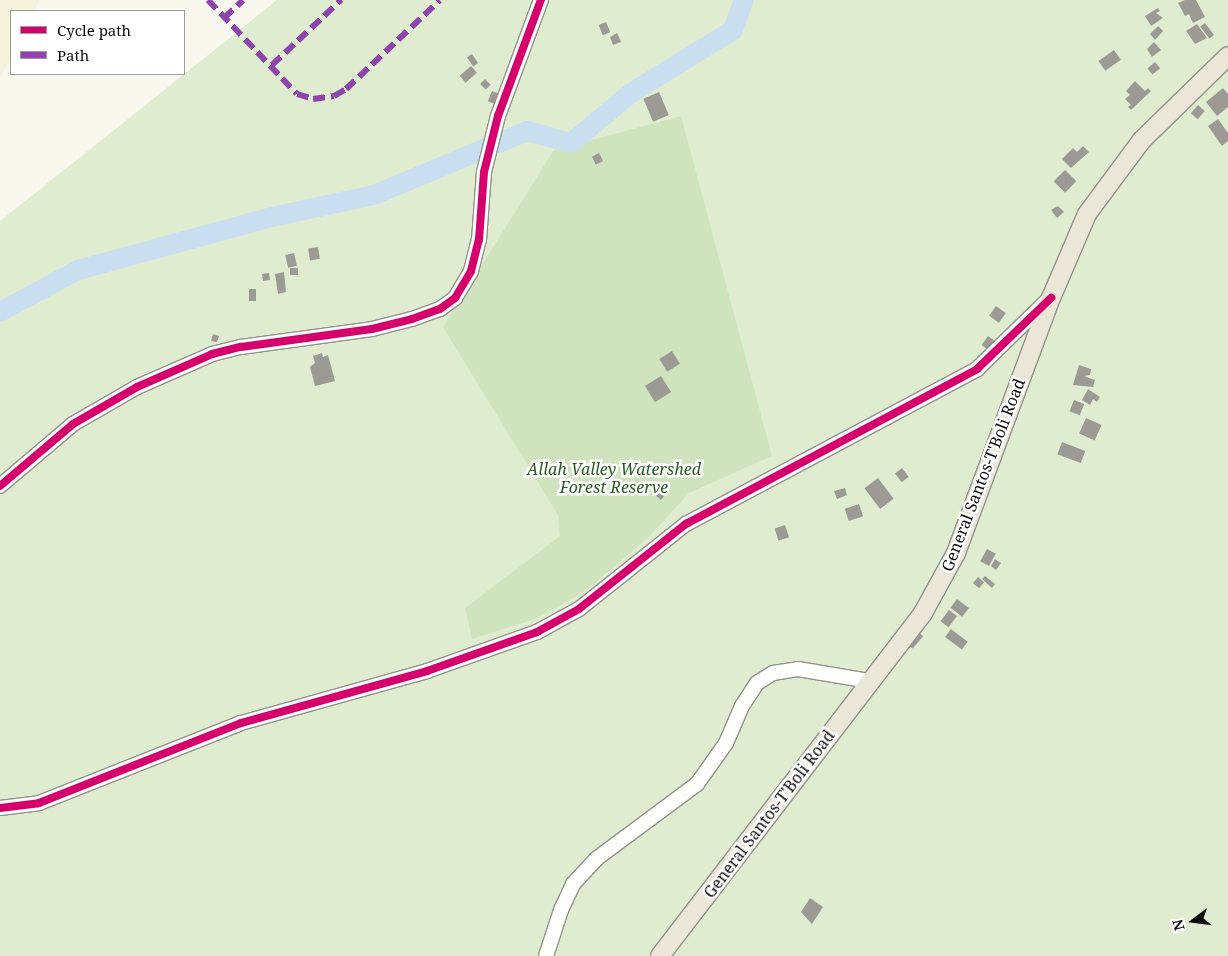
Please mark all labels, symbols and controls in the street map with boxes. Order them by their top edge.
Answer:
legend [10,10,185,75]
text: Cycle path [57,20,131,40]
text: Path [57,45,89,65]
street label: General Santos-T'Boli Road [937,376,1029,574]
park label: Allah Valley Watershed Forest Reserve [527,459,701,497]
street label: General Santos-T'Boli Road [700,726,838,902]
north arrow [1168,896,1218,946]
text: N [1167,917,1189,933]

